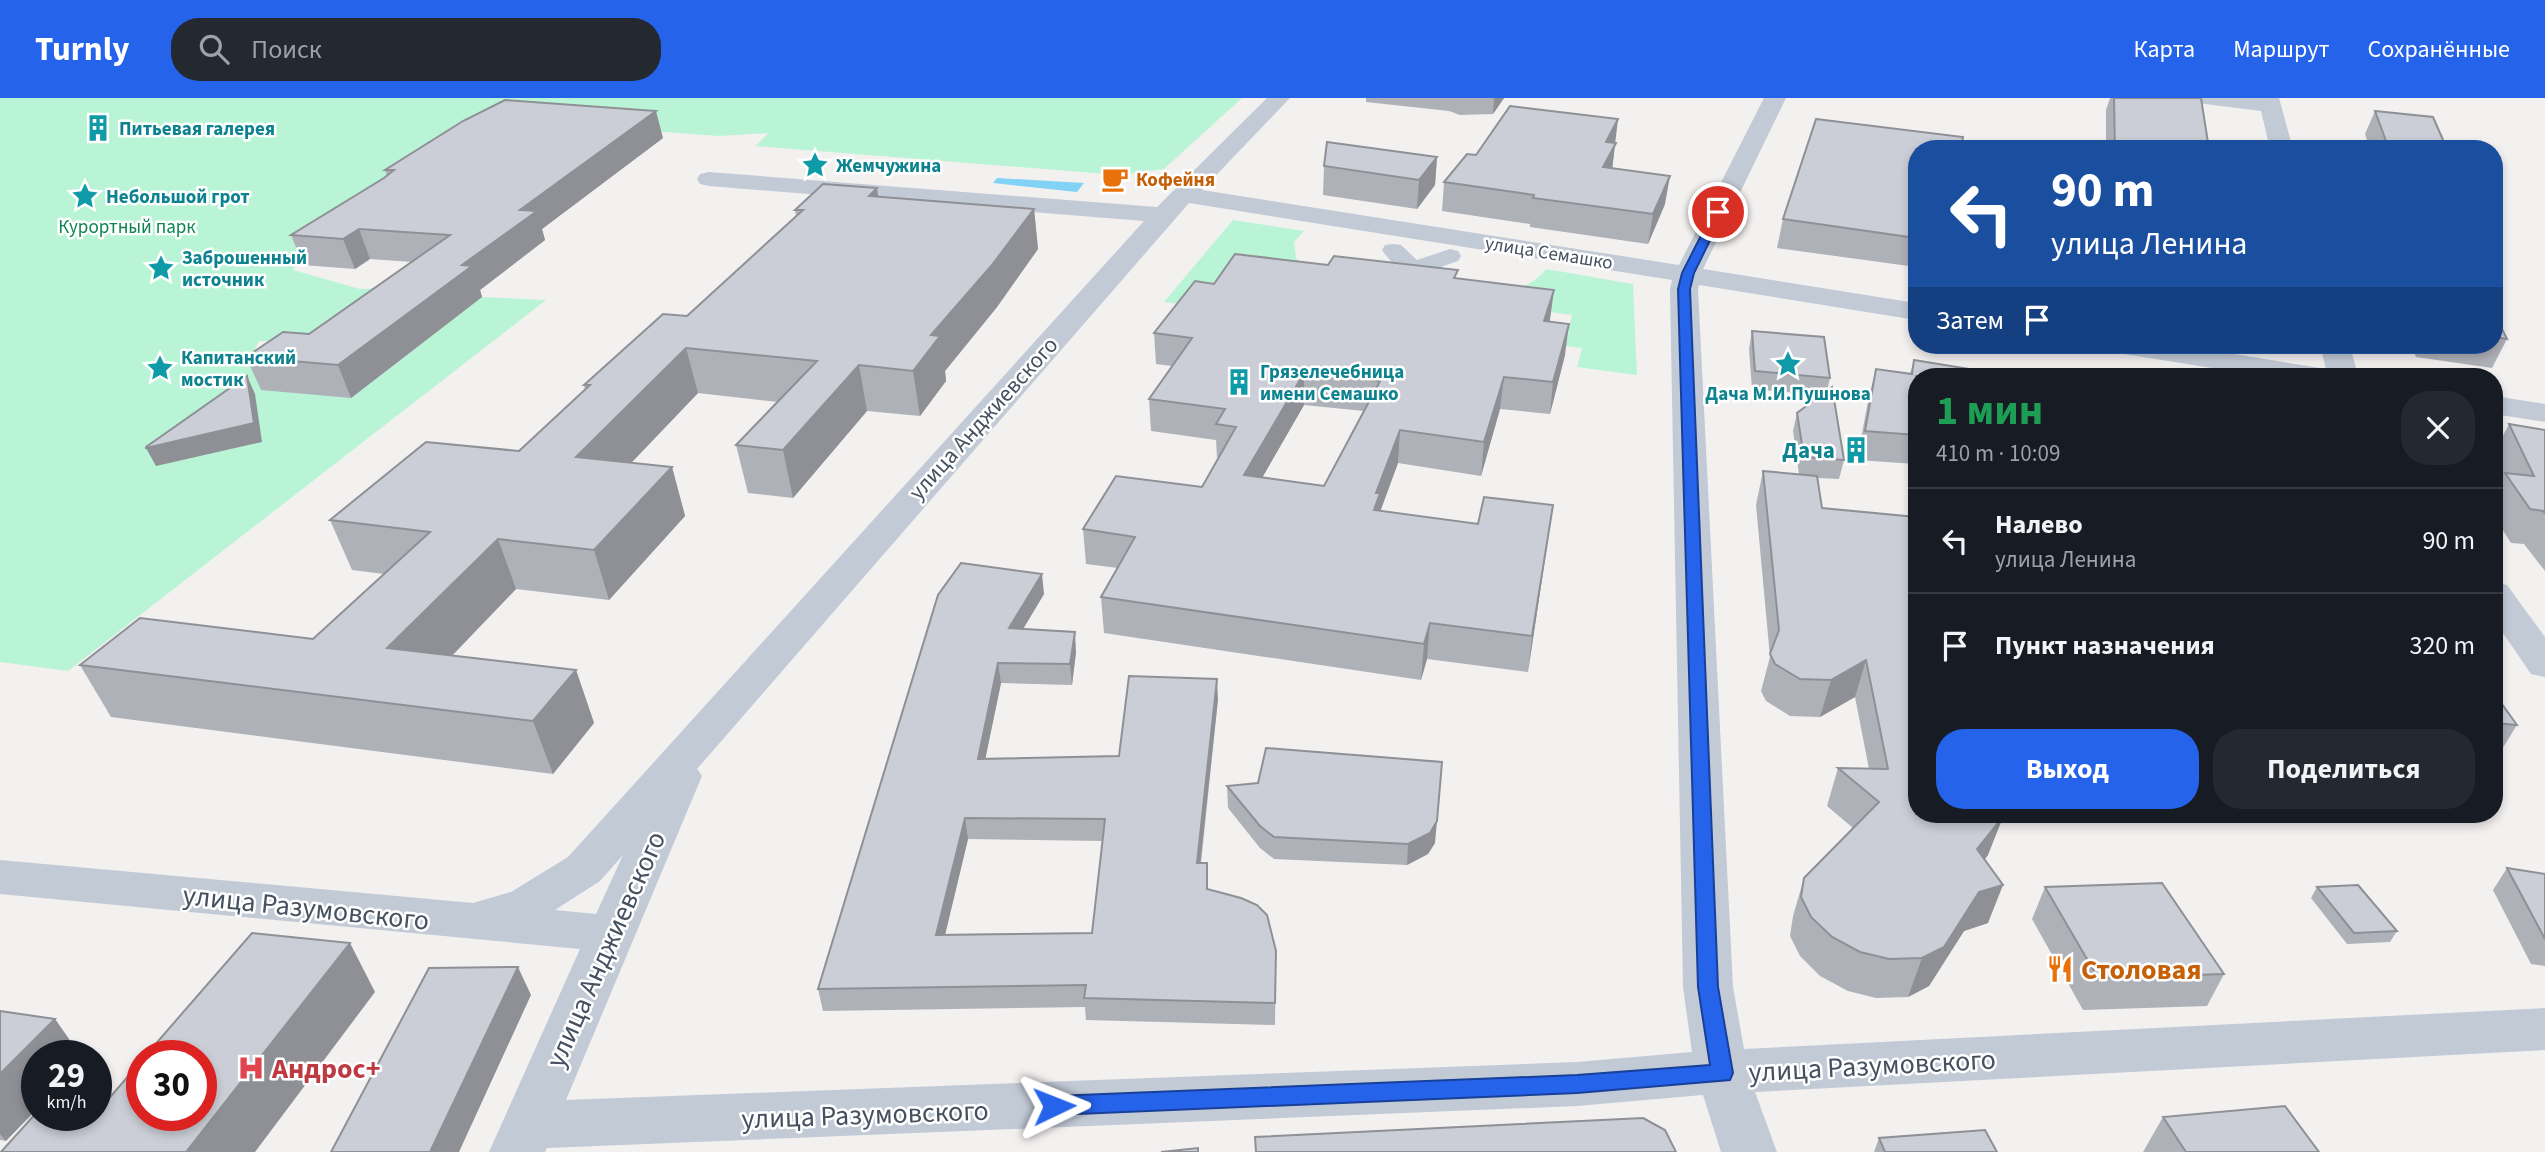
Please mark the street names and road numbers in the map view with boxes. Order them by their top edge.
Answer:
street label: улица Семашко [1483,230,1615,277]
street label: улица Анджиевского [901,329,1066,507]
street label: улица Анджиевского [536,825,676,1074]
street label: улица Разумовского [181,875,431,941]
street label: улица Разумовского [1747,1040,1997,1092]
street label: улица Разумовского [741,1091,989,1139]

